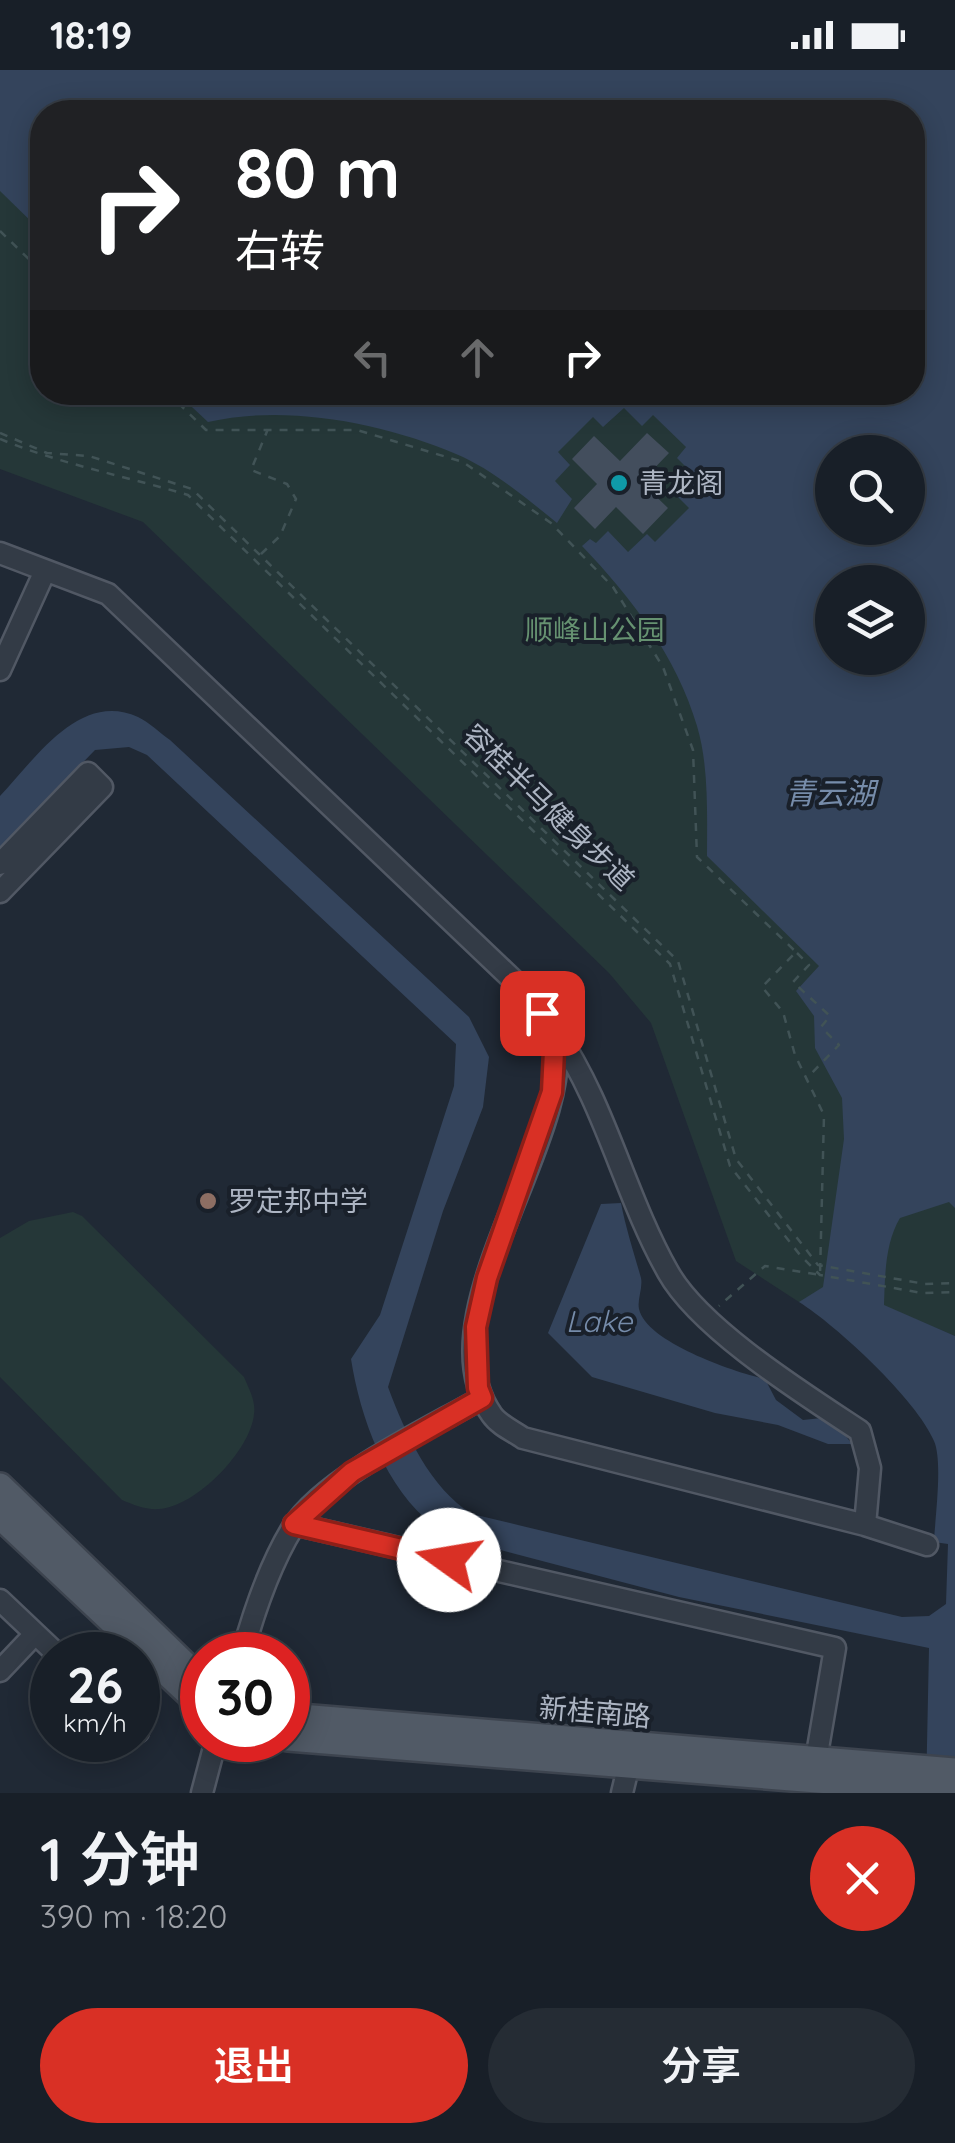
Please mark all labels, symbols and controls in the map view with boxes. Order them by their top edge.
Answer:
text: 18:19 [50,11,132,59]
text: 80 m [235,128,400,216]
icon: right [70,140,200,270]
text: 右转 [235,222,325,278]
icon: left [345,330,400,385]
icon: ahead [450,330,505,385]
icon: right [555,330,610,385]
map controls [815,435,925,675]
button: search [815,435,925,545]
place label: 青龙阁 [639,465,723,500]
marker: 青龙阁 [608,472,630,494]
button: layers [815,565,925,675]
park label: 顺峰山公园 [525,612,665,647]
street label: 容桂半马健身步道 [457,716,642,897]
water label: 青云湖 [785,774,879,812]
pin [500,971,585,1056]
icon: arrive [515,986,570,1041]
place label: 罗定邦中学 [228,1183,368,1218]
marker: 罗定邦中学 [197,1190,219,1212]
water label: Lake [566,1302,633,1340]
position arrow [397,1508,501,1612]
speed limit sign: 30 [180,1632,310,1762]
text: 26 [67,1653,123,1716]
street label: 新桂南路 [538,1689,652,1734]
text: km/h [63,1707,127,1738]
text: 1 分钟 [40,1821,200,1896]
button: close [810,1826,915,1931]
text: 390 m · 18:20 [40,1896,227,1936]
button: 退出 [40,2008,468,2123]
button: 分享 [488,2008,915,2123]

